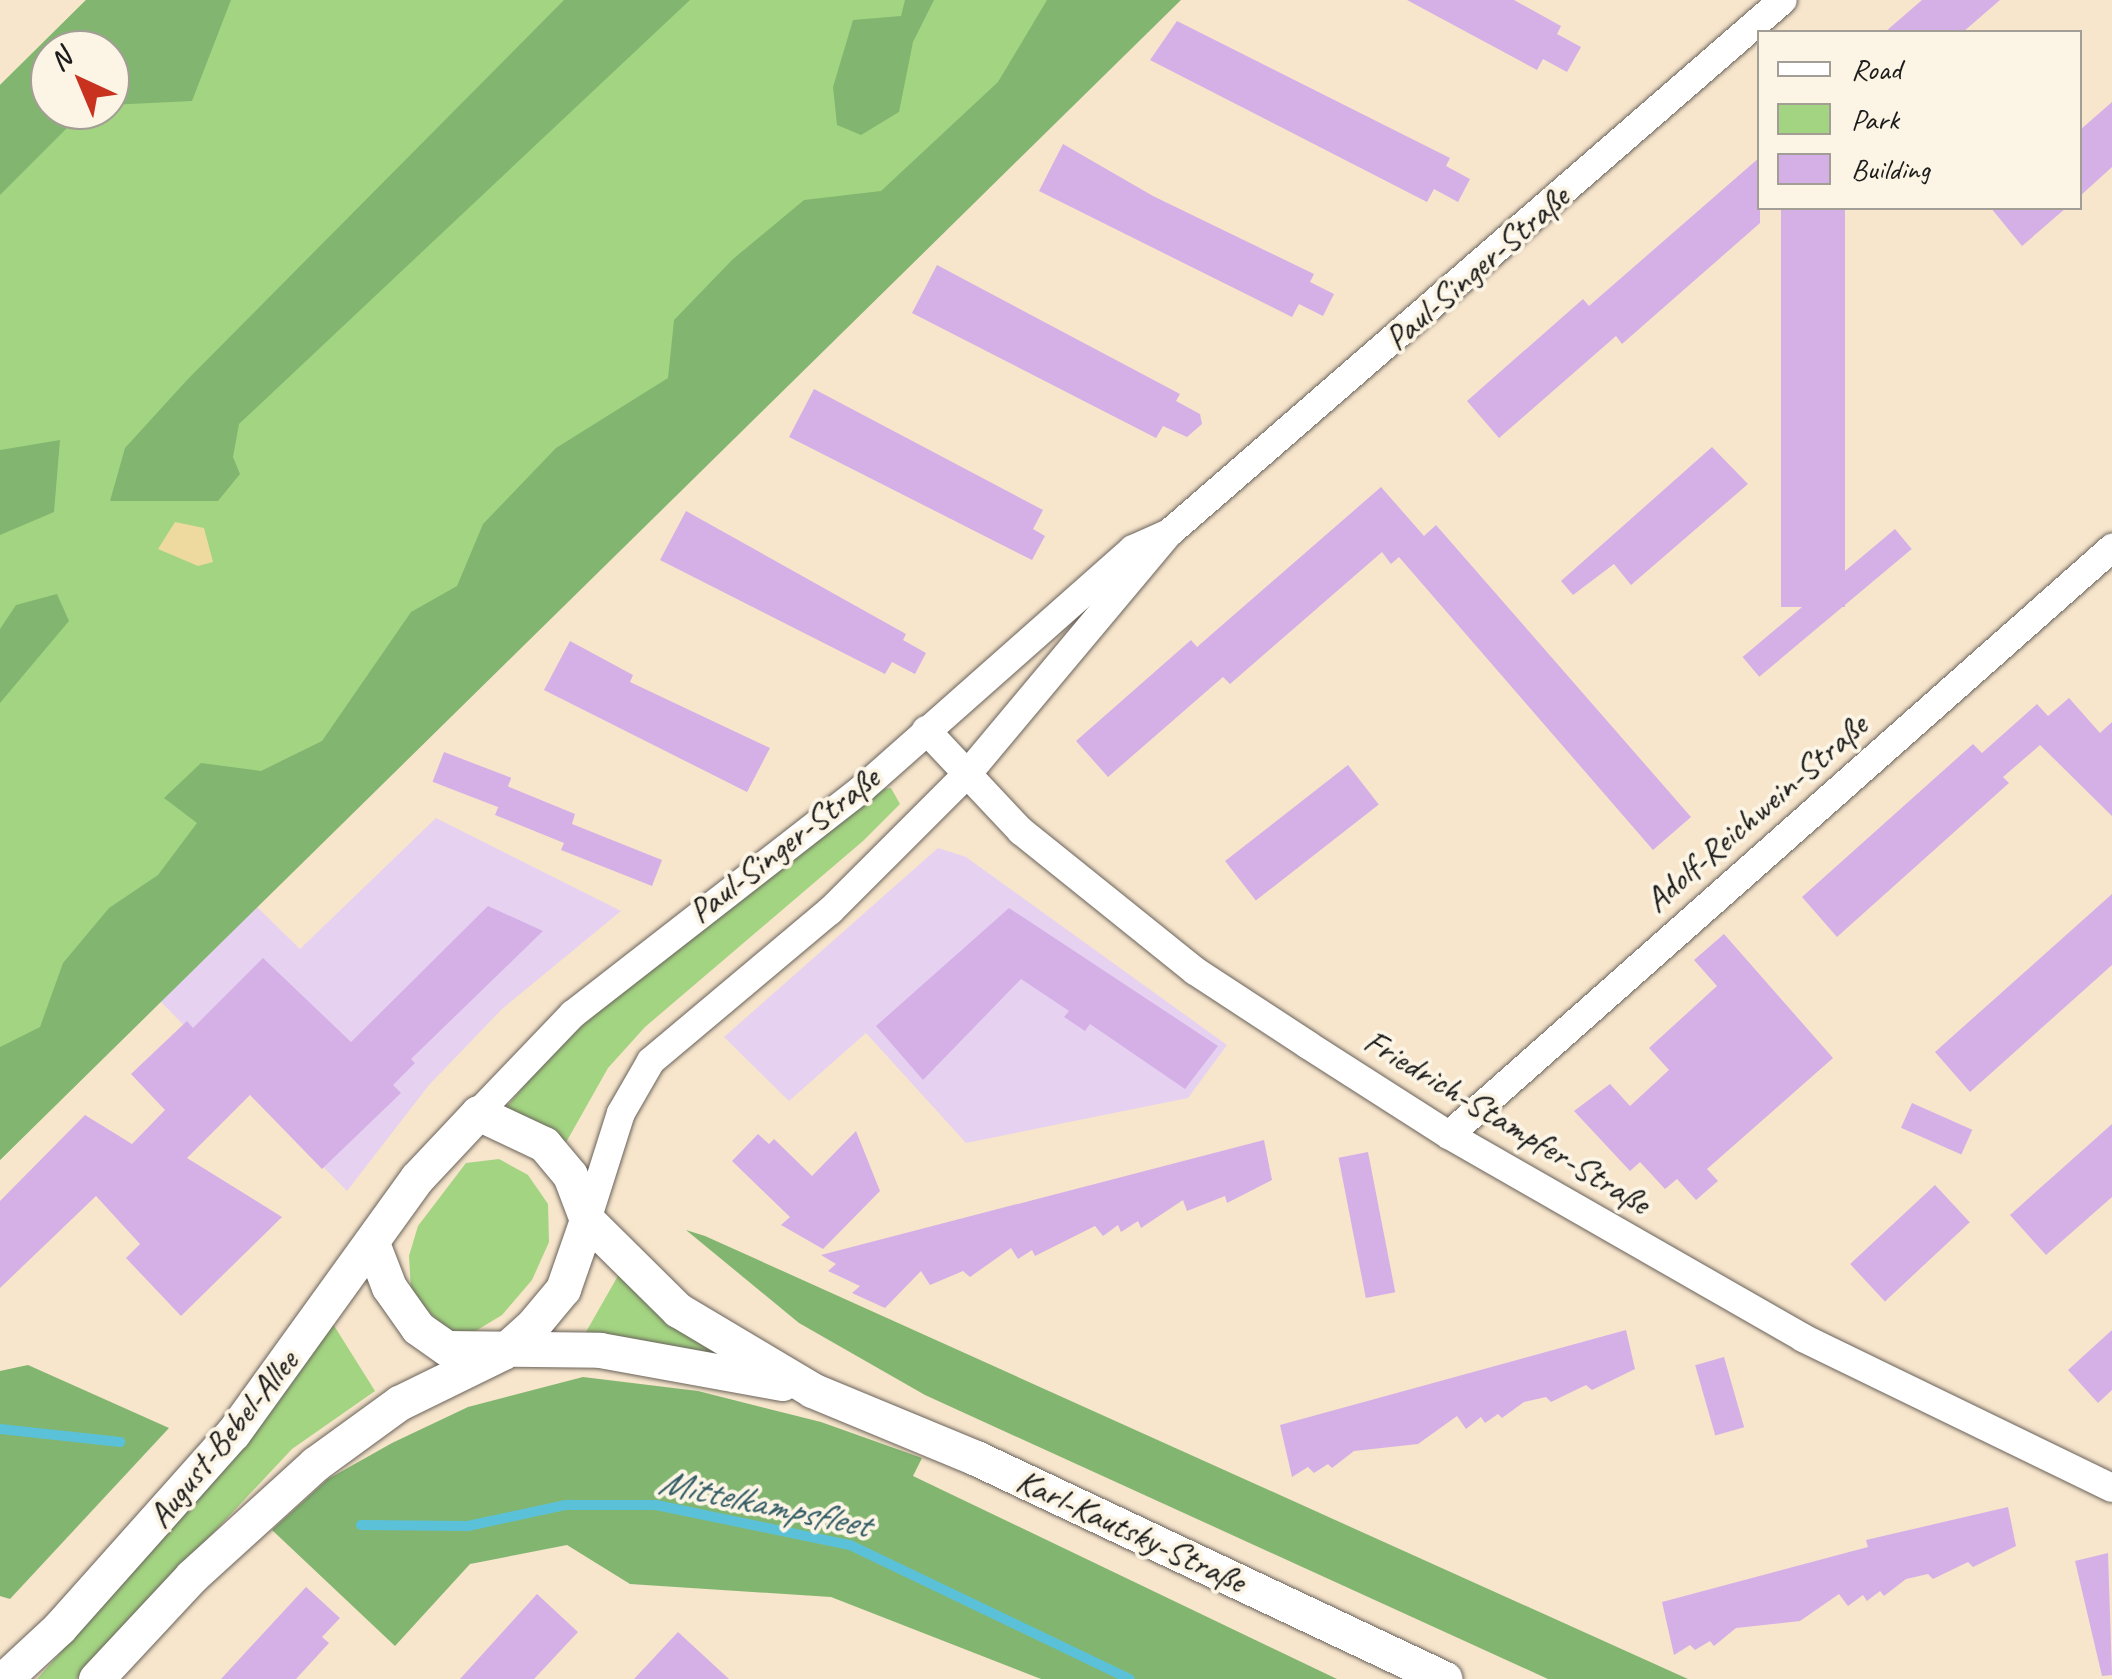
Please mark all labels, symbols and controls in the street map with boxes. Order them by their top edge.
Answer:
north arrow [30,30,130,130]
legend [1757,30,2082,210]
text: N [42,41,79,78]
text: Road [1851,50,1901,88]
text: Park [1851,100,1899,138]
text: Building [1851,150,1930,188]
street label: Paul-Singer-Straße [1376,176,1578,360]
street label: Adolf-Reichwein-Straße [1636,705,1876,921]
street label: Paul-Singer-Straße [680,757,888,933]
street label: Friedrich-Stampfer-Straße [1356,1020,1658,1224]
street label: August-Bebel-Allee [139,1342,307,1536]
water label: Mittelkampsfleet [655,1458,873,1548]
street label: Karl-Kautsky-Straße [1010,1460,1252,1602]

